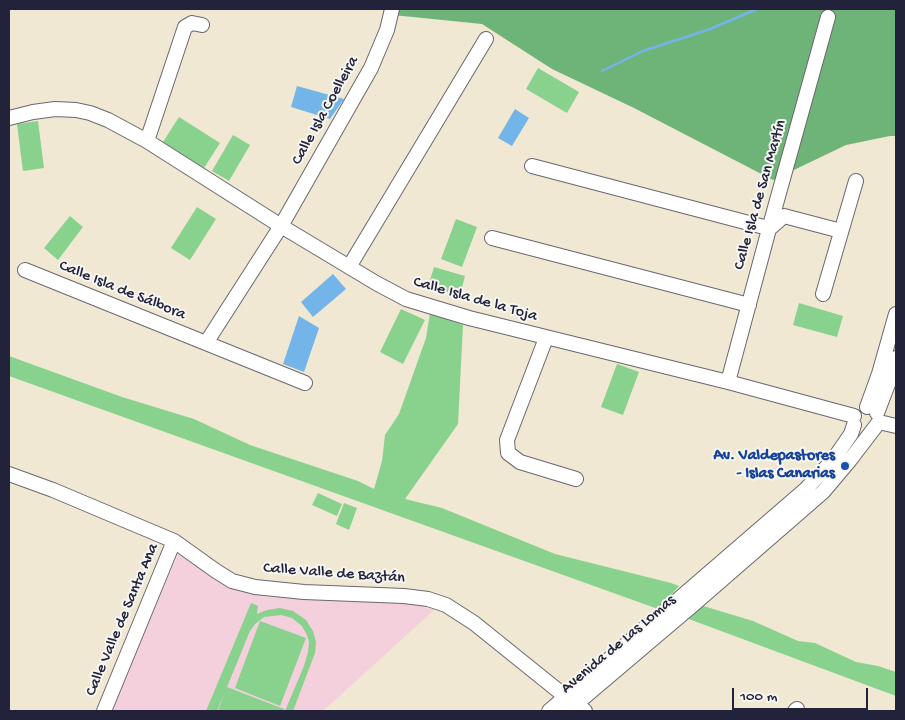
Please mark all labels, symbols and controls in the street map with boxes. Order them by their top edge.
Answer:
street label: Calle Isla Coelleira [288,53,364,169]
street label: Calle Isla de San Martín [730,118,792,272]
street label: Calle Isla de Sálbora [56,257,188,325]
street label: Calle Isla de la Toja [411,273,539,327]
place label: Av. Valdepastores - Islas Canarias [713,447,835,485]
marker: Av. Valdepastores - Islas Canarias [839,460,851,472]
street label: Calle Valle de Santa Ana [82,541,164,699]
street label: Calle Valle de Baztán [262,559,406,589]
street label: Avenida de Las Lomas [558,591,680,699]
scale bar [735,678,871,710]
text: 100 m [740,688,777,706]

